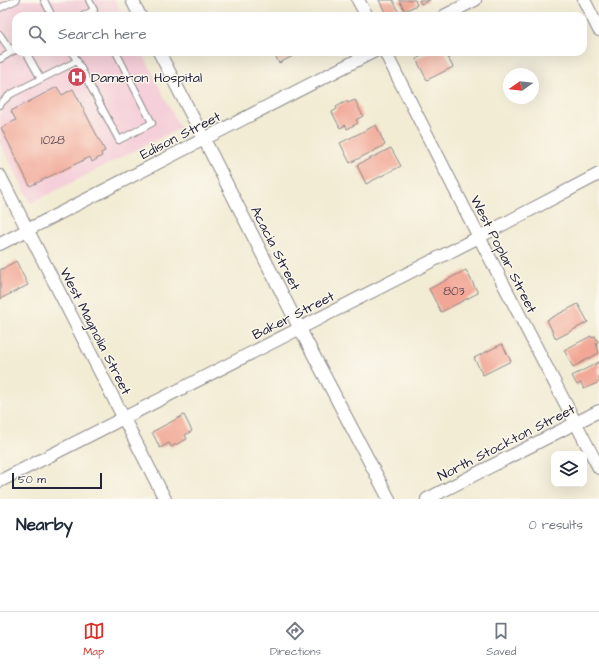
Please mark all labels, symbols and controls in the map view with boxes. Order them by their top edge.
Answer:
search box [12,12,587,56]
icon: search [26,23,48,45]
text: Search here [58,24,147,45]
hospital icon: Dameron Hospital [66,66,88,88]
place label: Dameron Hospital [91,68,202,88]
north arrow [503,68,539,104]
street label: Edison Street [137,107,225,165]
house number: 1028 [41,132,65,149]
street label: West Poplar Street [465,192,542,317]
street label: Acacia Street [245,203,305,294]
street label: West Magnolia Street [54,265,136,399]
house number: 803 [443,283,465,300]
street label: Baker Street [249,286,338,345]
street label: North Stockton Street [434,399,579,486]
map controls [551,451,587,487]
button: layers [551,451,587,487]
scale bar [12,471,102,490]
text: 50 m [18,472,46,487]
text: Nearby [16,513,73,537]
text: 0 results [528,516,583,534]
tab: Map [83,620,105,659]
tab: Directions [270,620,321,659]
tab: Saved [486,620,516,659]

